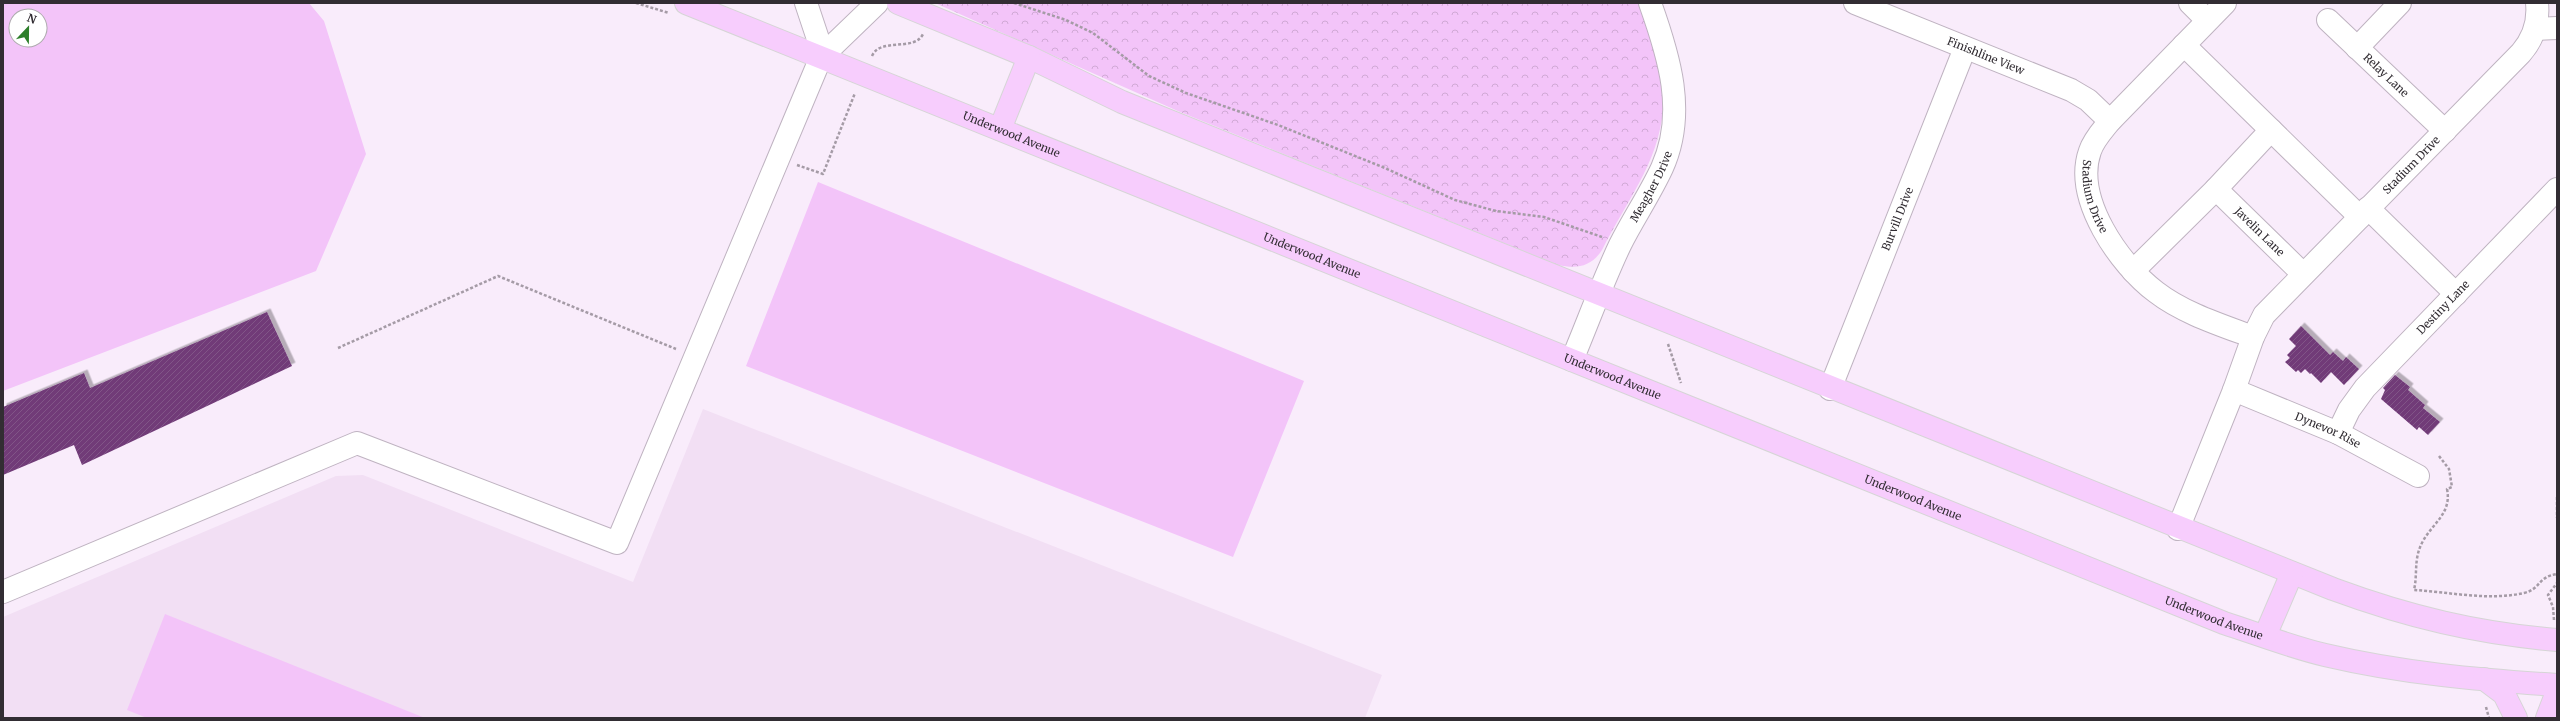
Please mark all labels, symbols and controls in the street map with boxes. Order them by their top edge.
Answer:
north arrow [8,8,48,48]
text: N [25,11,39,27]
street label: Finishline View [1945,34,2027,78]
street label: Relay Lane [2360,50,2412,100]
street label: Underwood Avenue [961,108,1062,160]
street label: Stadium Drive [2380,133,2443,197]
street label: Meagher Drive [1627,149,1675,224]
street label: Stadium Drive [2079,159,2111,236]
street label: Burvill Drive [1878,185,1916,253]
street label: Javelin Lane [2231,203,2288,259]
street label: Underwood Avenue [1261,230,1363,281]
street label: Destiny Lane [2414,277,2472,337]
street label: Underwood Avenue [1562,351,1663,402]
street label: Dynevor Rise [2293,409,2363,451]
street label: Underwood Avenue [1862,472,1964,524]
street label: Underwood Avenue [2163,593,2265,643]

